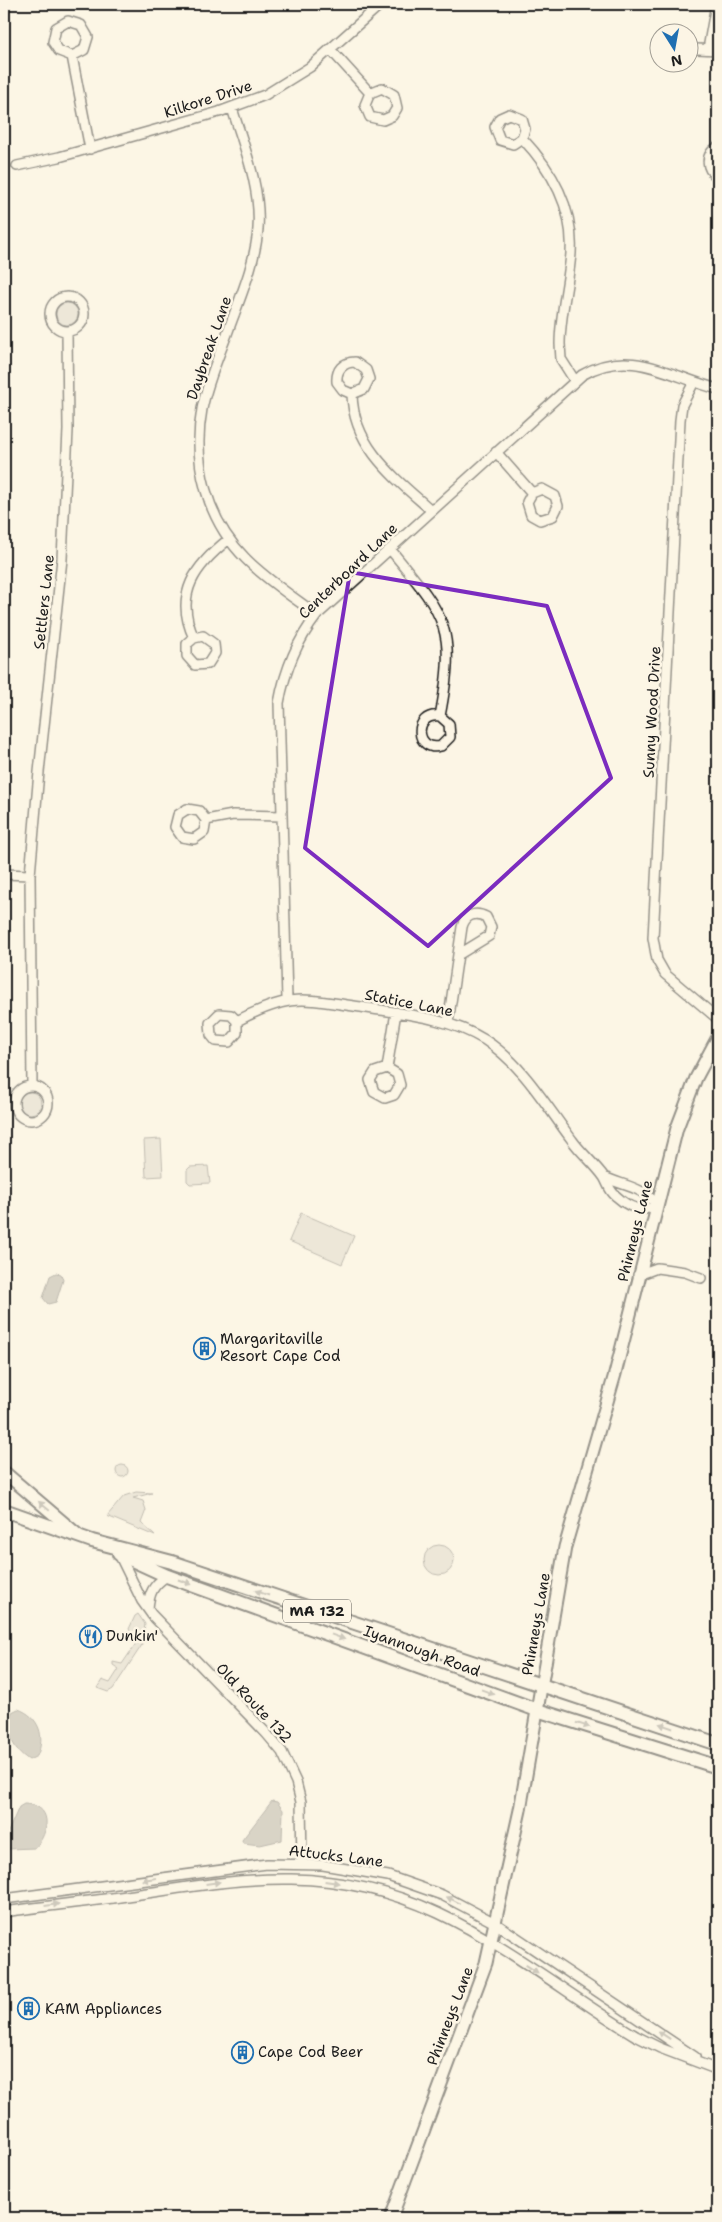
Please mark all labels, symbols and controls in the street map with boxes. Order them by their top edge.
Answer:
north arrow [650,22,700,72]
text: N [669,51,684,71]
street label: Kilkore Drive [161,75,255,123]
street label: Daybreak Lane [182,293,236,403]
street label: Centerboard Lane [294,519,402,623]
street label: Settlers Lane [29,553,59,651]
street label: Sunny Wood Drive [639,646,665,778]
street label: Statice Lane [363,985,455,1021]
street label: Phinneys Lane [613,1178,657,1284]
place label: Margaritaville Resort Cape Cod [220,1329,341,1366]
building icon: Margaritaville Resort Cape Cod [192,1336,216,1360]
one-way arrow [38,1501,50,1512]
street label: Phinneys Lane [517,1571,555,1677]
one-way arrow [177,1579,192,1586]
one-way arrow [254,1588,269,1596]
road number: MA 132 [283,1600,351,1622]
street label: Iyannough Road [361,1621,484,1682]
restaurant icon: Dunkin' [78,1624,102,1648]
place label: Dunkin' [106,1626,158,1646]
one-way arrow [330,1634,345,1641]
street label: Old Route 132 [212,1659,296,1747]
one-way arrow [480,1689,495,1696]
one-way arrow [576,1721,591,1729]
one-way arrow [659,1722,674,1730]
street label: Attucks Lane [288,1840,384,1872]
one-way arrow [141,1875,157,1883]
one-way arrow [325,1878,341,1886]
one-way arrow [205,1879,221,1887]
one-way arrow [445,1896,460,1904]
one-way arrow [44,1901,60,1909]
street label: Phinneys Lane [422,1964,478,2068]
one-way arrow [525,1964,538,1973]
building icon: KAM Appliances [17,1997,41,2021]
place label: KAM Appliances [45,1999,162,2019]
one-way arrow [657,2030,671,2040]
building icon: Cape Cod Beer [230,2040,254,2064]
place label: Cape Cod Beer [258,2042,363,2062]

